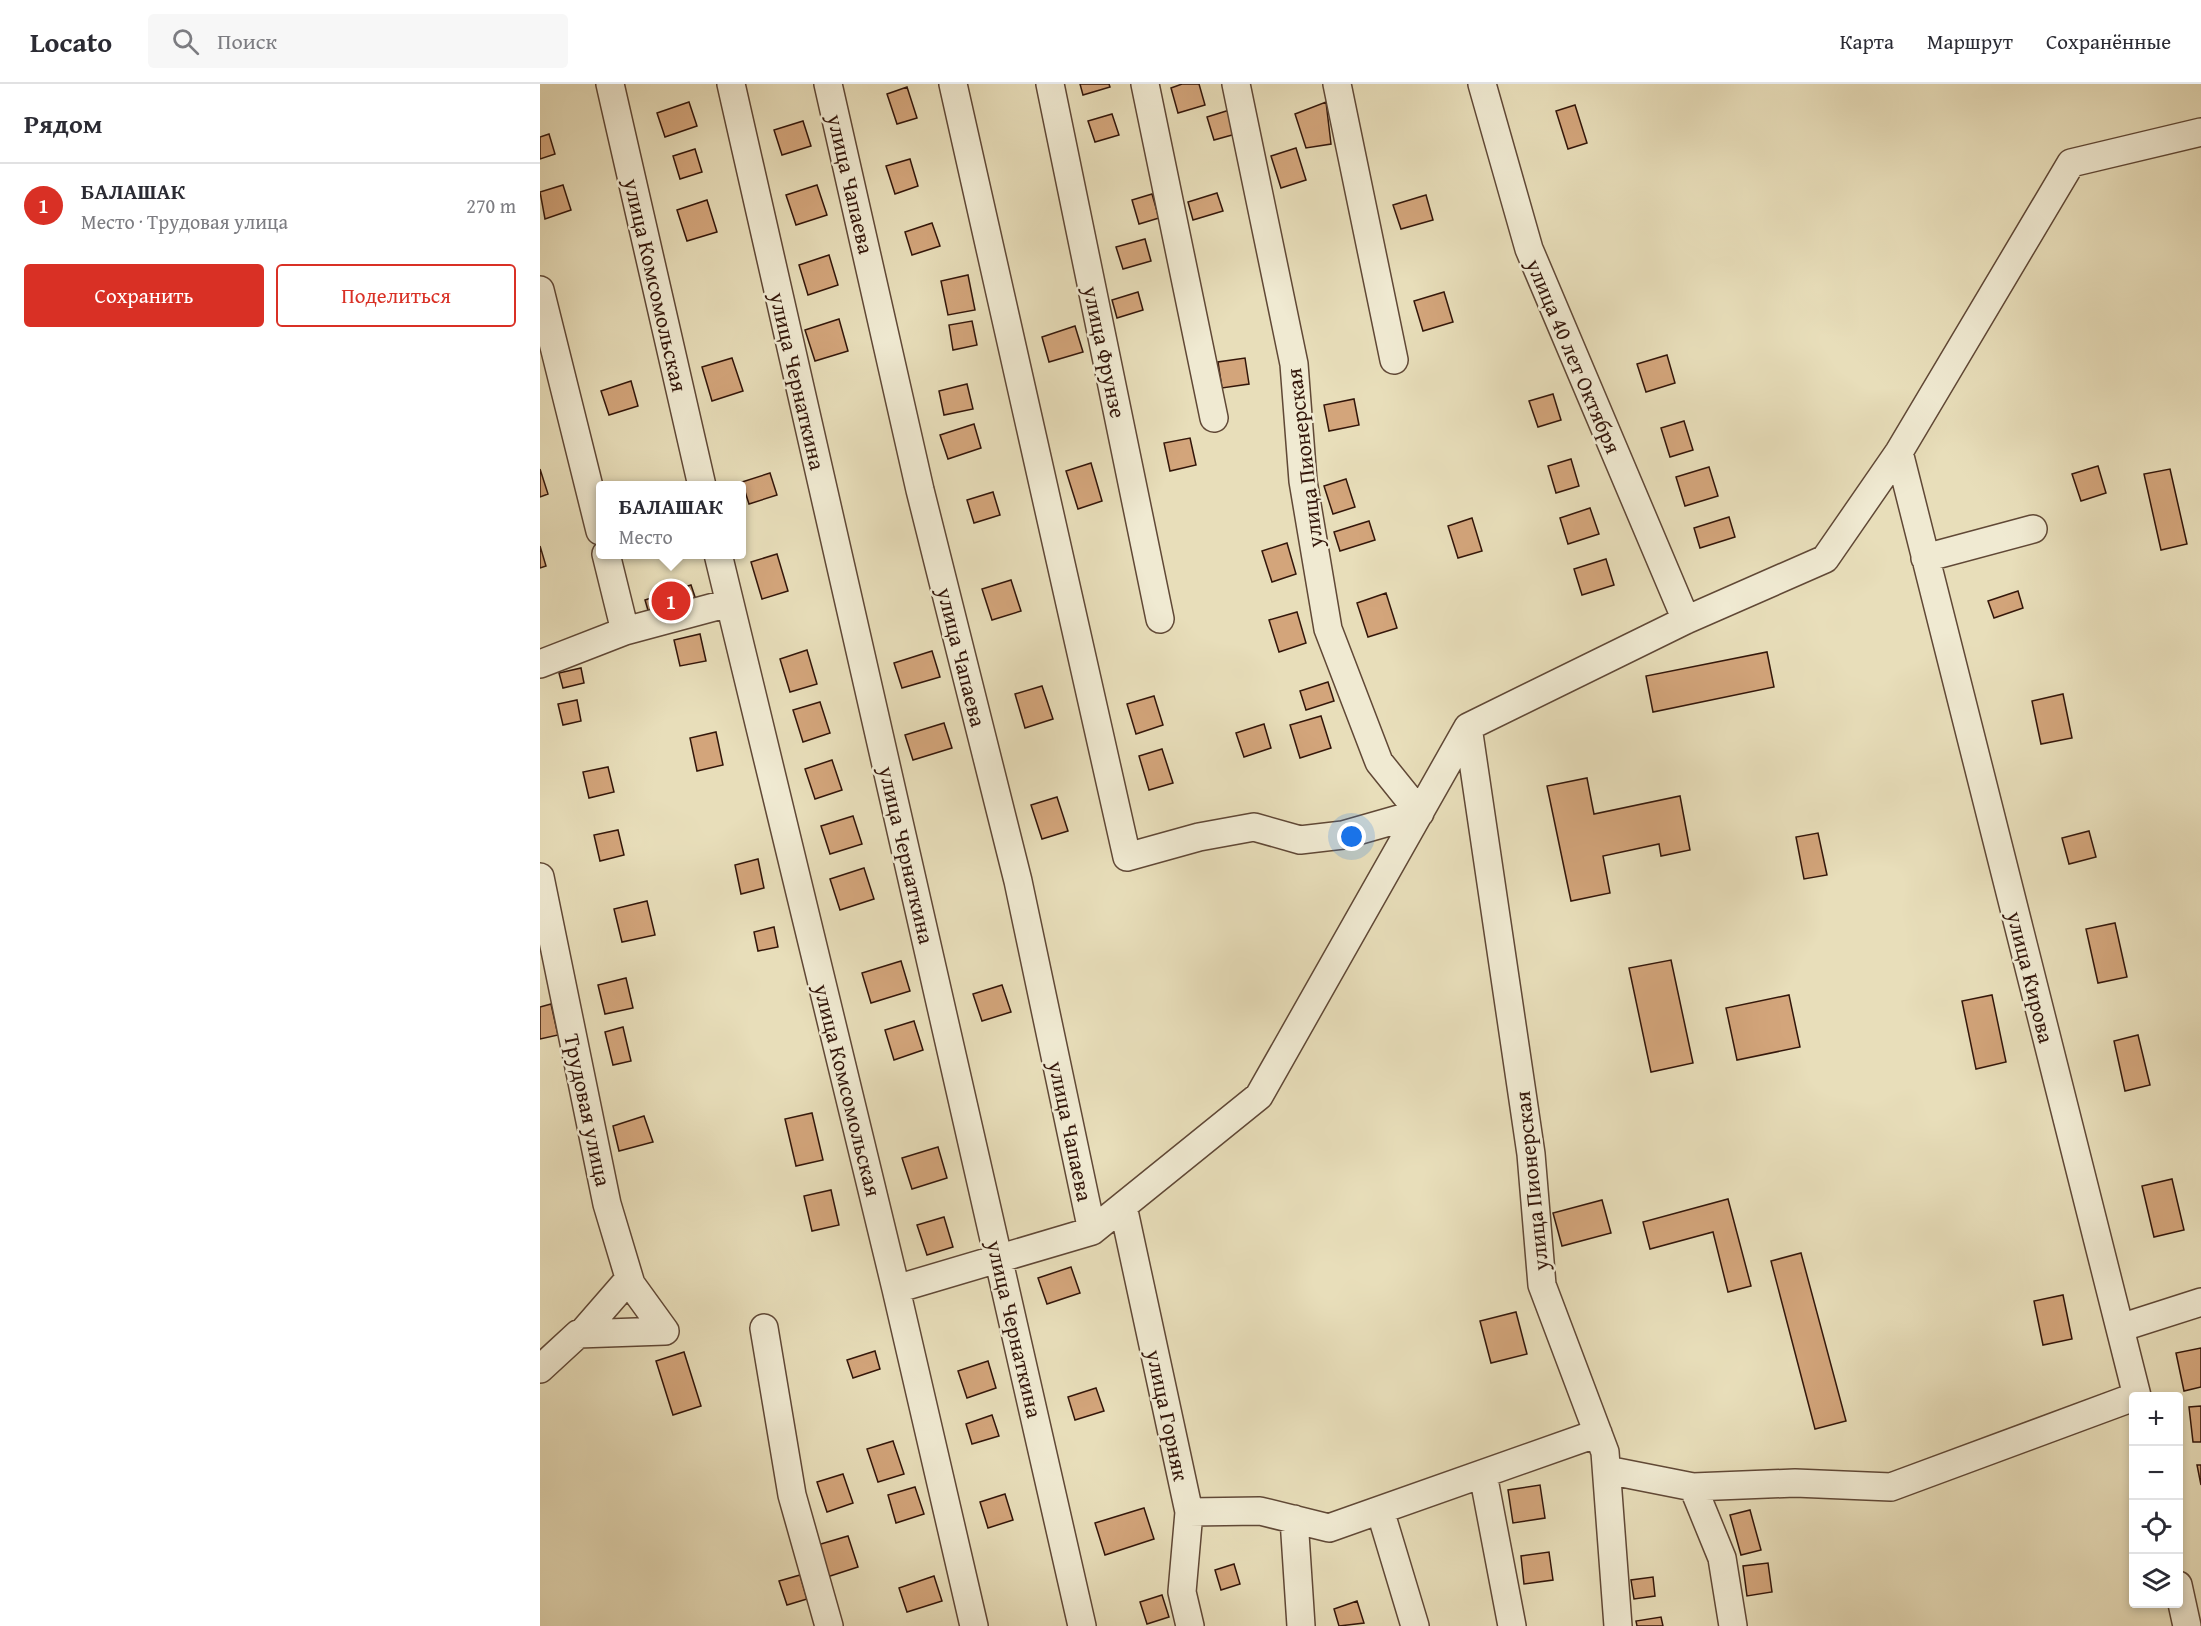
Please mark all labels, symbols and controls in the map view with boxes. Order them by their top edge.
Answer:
search box [148,14,568,68]
text: Locato [30,21,112,62]
icon: search [169,25,202,58]
text: Поиск [217,25,277,57]
text: Карта [1840,26,1894,57]
text: Маршрут [1927,26,2013,57]
text: Сохранённые [2046,26,2171,57]
text: Рядом [24,104,102,143]
street label: улица Чапаева [819,110,883,258]
street label: улица Комсомольская [616,174,696,395]
text: БАЛАШАК [81,175,185,207]
text: 1 [38,191,49,220]
text: 270 m [466,191,516,220]
text: Место · Трудовая улица [81,207,288,236]
street label: улица 40 лет Октября [1518,253,1630,458]
button: Сохранить [24,264,264,327]
button: Поделиться [276,264,516,327]
street label: улица Фрунзе [1075,282,1135,421]
street label: улица Чернаткина [762,288,834,474]
street label: улица Пионерская [1277,366,1331,551]
popup [596,481,746,559]
text: БАЛАШАК [619,490,723,522]
text: Место [619,522,673,551]
pin: 1 [652,578,690,624]
street label: улица Чапаева [929,583,995,731]
street label: улица Чернаткина [871,762,943,948]
your location [1337,822,1366,851]
street label: улица Кирова [1999,907,2063,1047]
street label: улица Комсомольская [806,979,890,1200]
street label: Трудовая улица [556,1031,620,1190]
street label: улица Чапаева [1040,1057,1102,1205]
street label: улица Пионерская [1506,1090,1556,1273]
street label: улица Чернаткина [979,1236,1051,1422]
street label: улица Горняк [1138,1345,1198,1484]
map controls [2129,1392,2183,1608]
button: + [2129,1392,2183,1446]
button: − [2129,1446,2183,1500]
button: locate [2129,1500,2183,1554]
button: layers [2129,1554,2183,1608]

